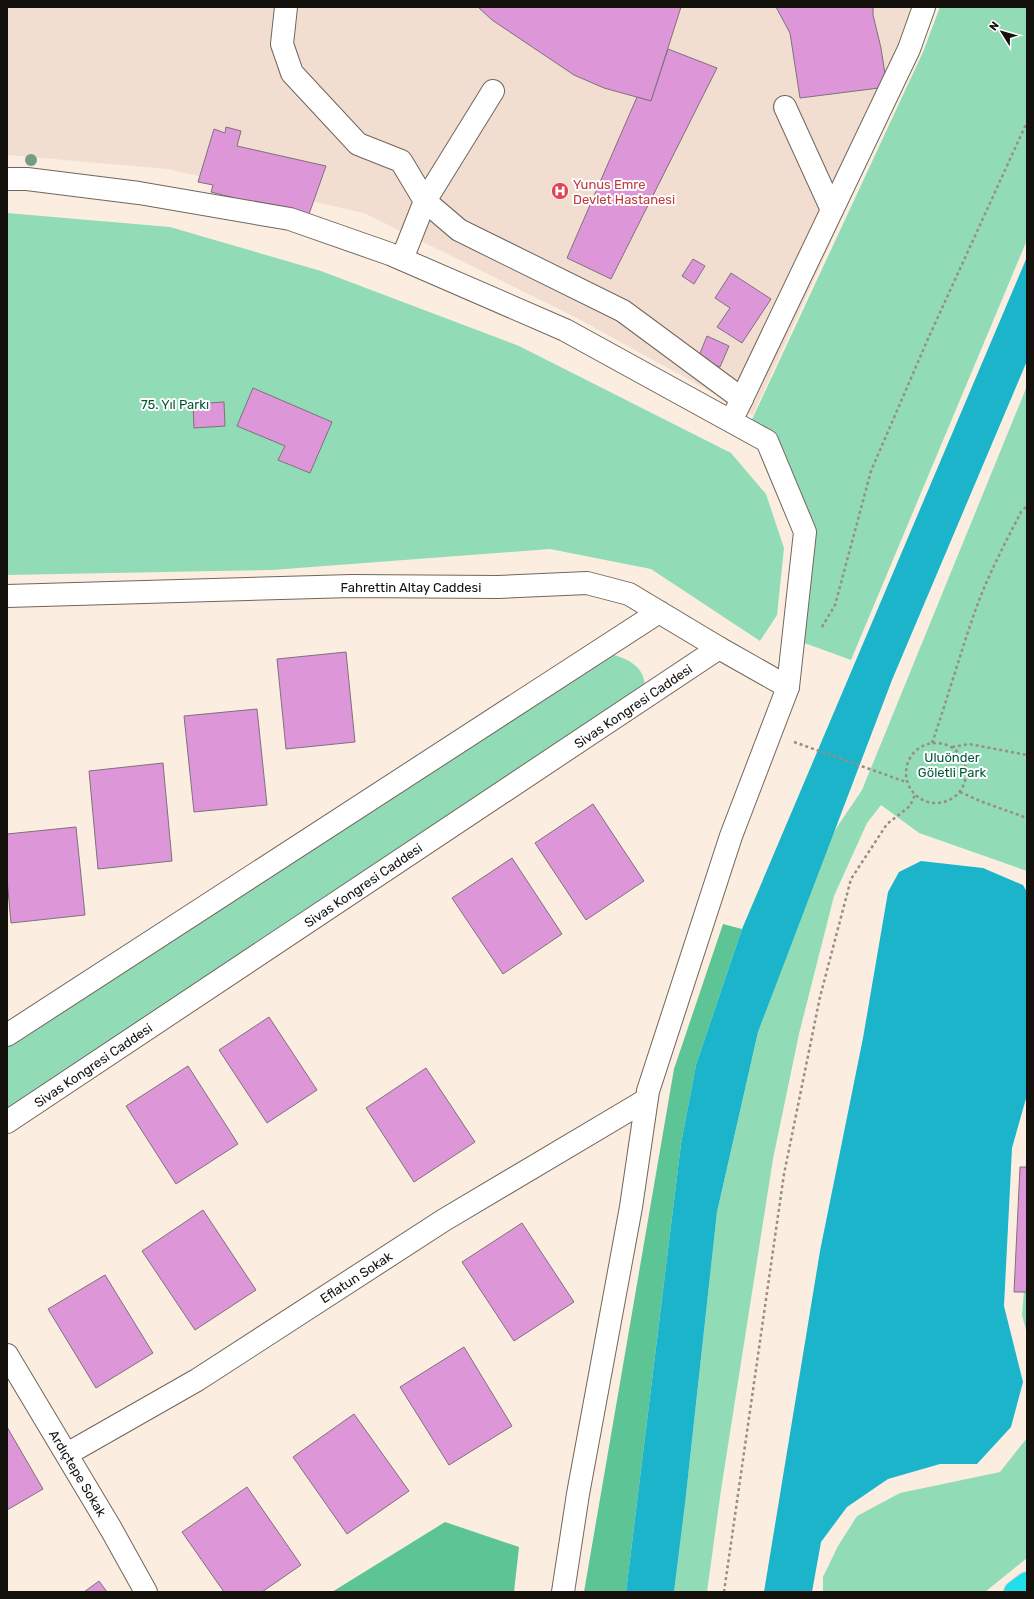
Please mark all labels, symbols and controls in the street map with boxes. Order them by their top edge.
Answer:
north arrow [982,12,1022,52]
text: N [987,19,1002,33]
place label: Yunus Emre Devlet Hastanesi [573,177,675,207]
hospital icon: Yunus Emre Devlet Hastanesi [550,181,570,201]
park label: 75. Yıl Parkı [141,397,209,412]
street label: Fahrettin Altay Caddesi [341,580,481,595]
street label: Sivas Kongresi Caddesi [571,661,696,752]
park label: Uluönder Göletli Park [918,750,986,780]
street label: Sivas Kongresi Caddesi [301,840,426,931]
street label: Sivas Kongresi Caddesi [31,1020,156,1111]
street label: Eflatun Sokak [318,1248,395,1306]
street label: Ardıçtepe Sokak [46,1427,109,1519]

